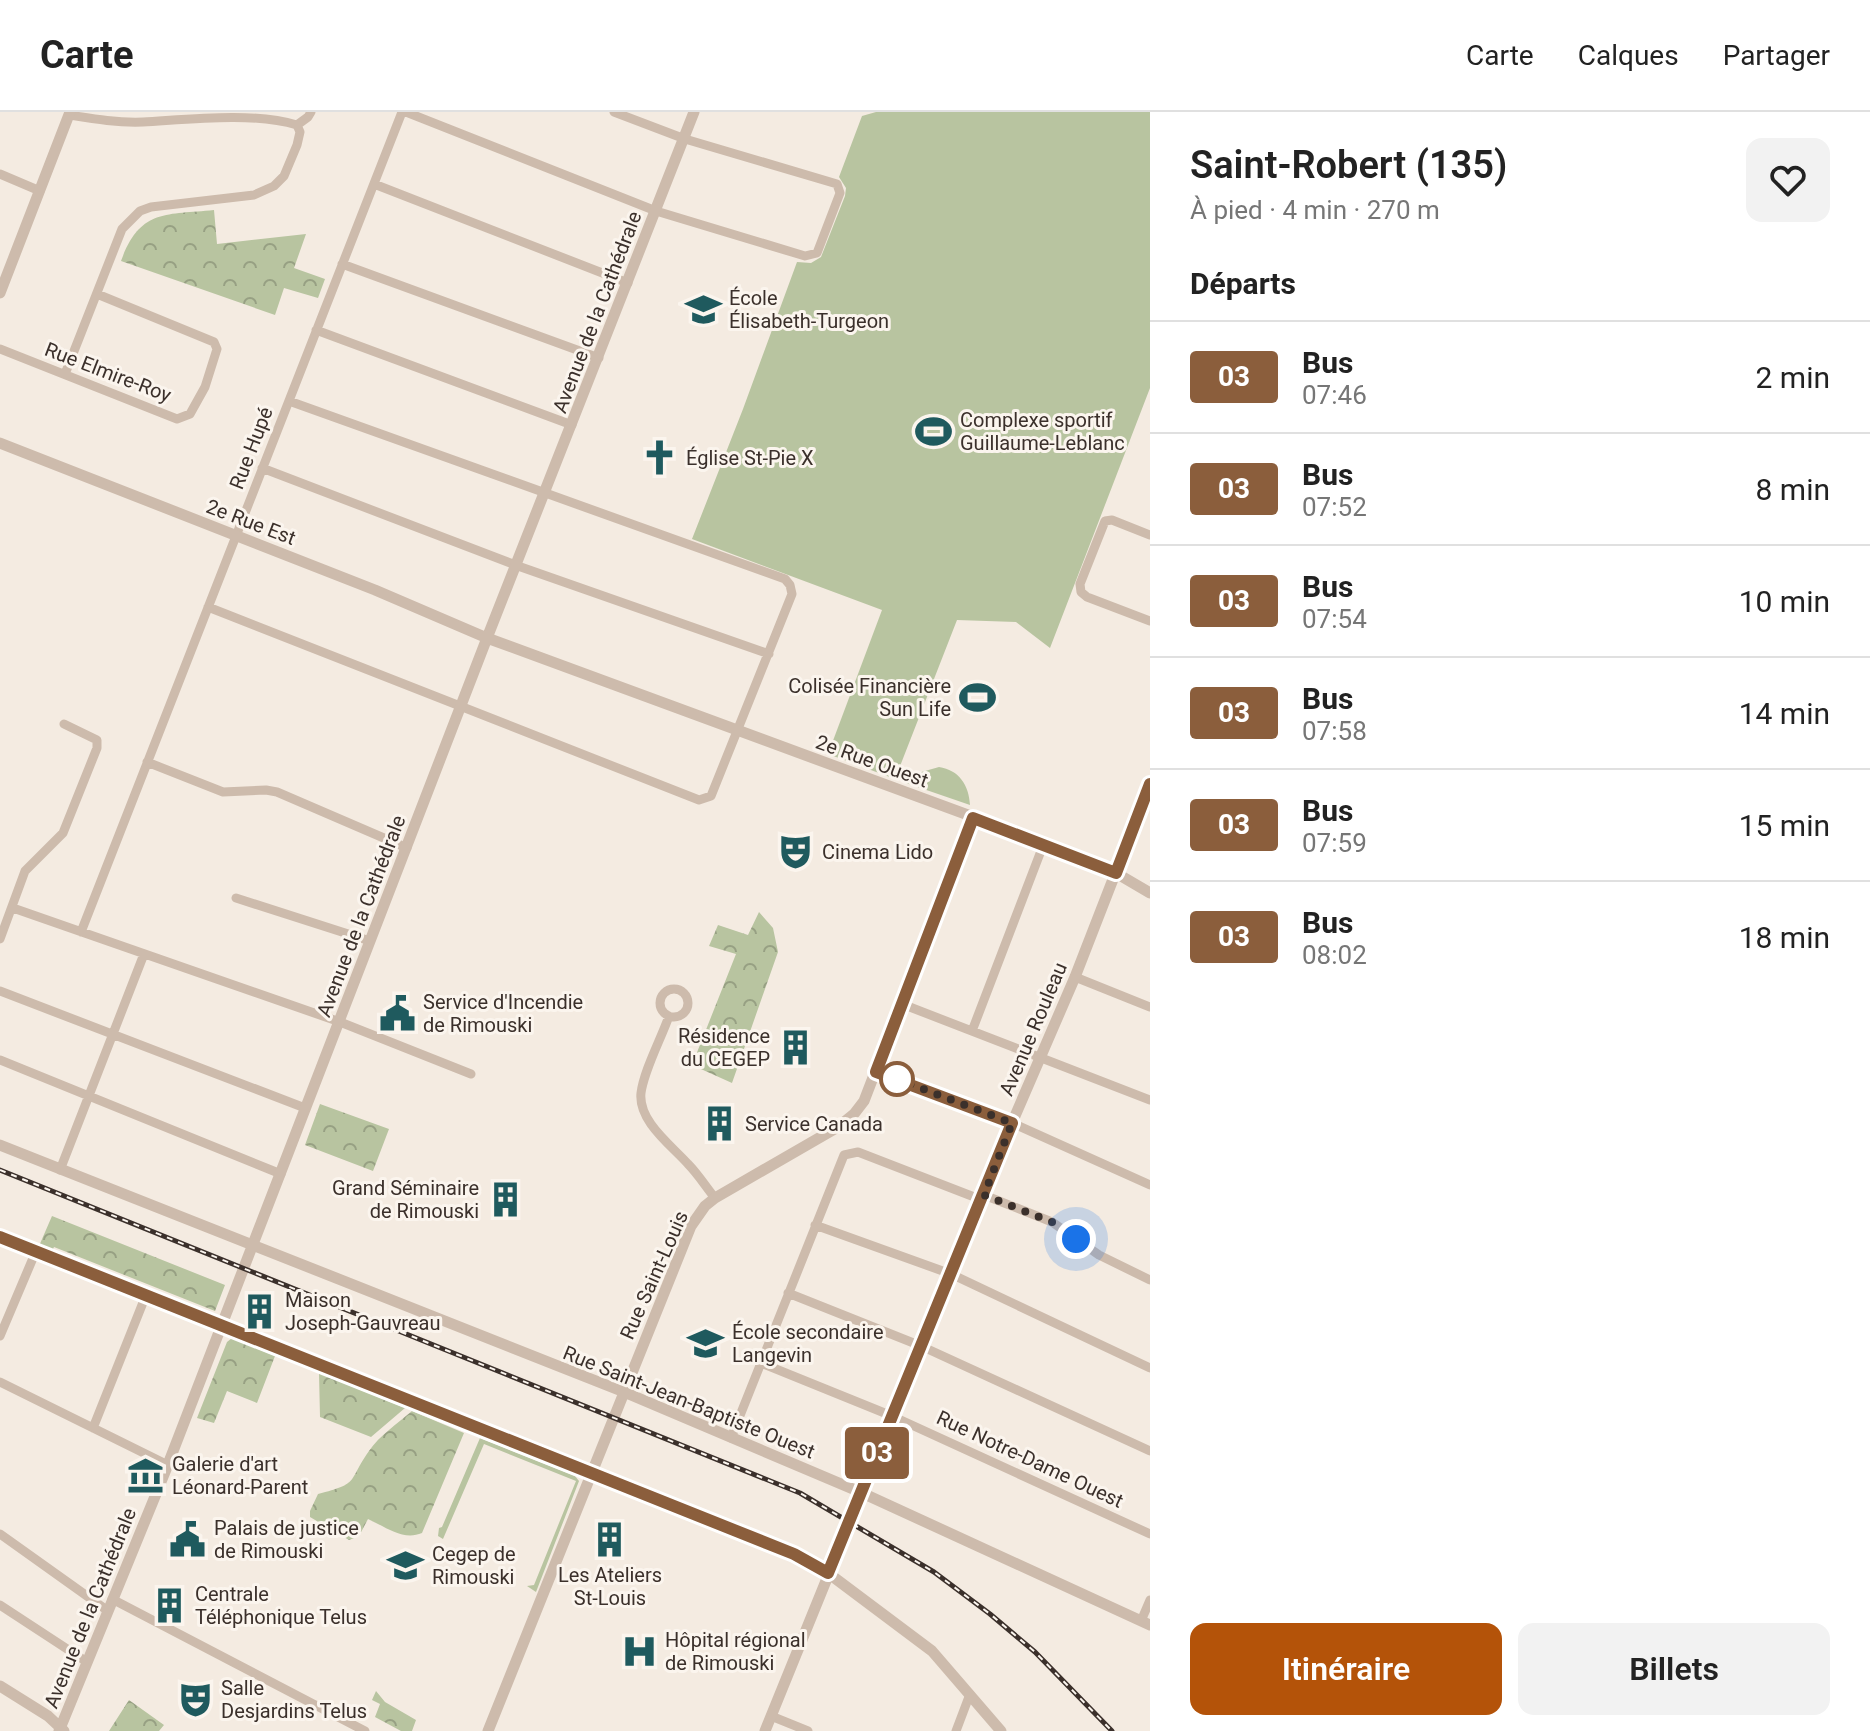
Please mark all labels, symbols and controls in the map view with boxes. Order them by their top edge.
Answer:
text: Carte [40,33,133,77]
text: Carte [1466,39,1534,72]
text: Calques [1578,39,1679,72]
text: Partager [1723,39,1830,72]
button: heart [1746,138,1830,222]
text: Saint-Robert (135) [1190,143,1507,187]
text: À pied · 4 min · 270 m [1190,195,1440,225]
street label: Avenue de la Cathédrale [547,208,647,416]
text: Départs [1190,266,1296,301]
place label: École Élisabeth-Turgeon [729,286,889,333]
school or university icon: École Élisabeth-Turgeon [684,291,722,329]
street label: Rue Elmire-Roy [41,337,175,407]
text: Bus [1302,345,1353,380]
text: 03 [1218,360,1250,393]
text: 2 min [1756,360,1830,395]
text: 07:46 [1302,380,1367,410]
street label: Rue Hupé [224,404,278,492]
place label: Complexe sportif Guillaume-Leblanc [960,408,1125,455]
sports icon: Complexe sportif Guillaume-Leblanc [915,412,953,450]
church icon: Église St-Pie X [641,439,679,477]
place label: Église St-Pie X [686,446,814,470]
text: Bus [1302,457,1353,492]
text: 03 [1218,472,1250,505]
text: 8 min [1756,472,1830,507]
text: 07:52 [1302,492,1367,522]
street label: 2e Rue Est [203,494,299,550]
text: Bus [1302,569,1353,604]
text: 03 [1218,584,1250,617]
text: 10 min [1739,584,1830,619]
text: 07:54 [1302,604,1367,634]
place label: Colisée Financière Sun Life [788,674,951,721]
sports icon: Colisée Financière Sun Life [958,679,996,717]
text: Bus [1302,681,1353,716]
text: 03 [1218,696,1250,729]
text: 14 min [1739,696,1830,731]
text: 07:58 [1302,716,1367,746]
street label: 2e Rue Ouest [812,730,932,792]
text: Bus [1302,793,1353,828]
text: 03 [1218,808,1250,841]
text: 15 min [1739,808,1830,843]
street label: Avenue de la Cathédrale [311,812,411,1020]
text: 07:59 [1302,828,1367,858]
theatre icon: Cinema Lido [777,833,815,871]
place label: Cinema Lido [822,840,933,864]
text: Bus [1302,905,1353,940]
text: 03 [1218,920,1250,953]
text: 18 min [1739,920,1830,955]
text: 08:02 [1302,940,1367,970]
street label: Avenue Rouleau [994,959,1072,1099]
place label: Service d'Incendie de Rimouski [423,990,583,1037]
public building icon: Service d'Incendie de Rimouski [378,995,416,1033]
place label: Résidence du CEGEP [678,1024,770,1071]
building icon: Résidence du CEGEP [777,1029,815,1067]
unlabelled marker [880,1062,914,1096]
building icon: Service Canada [700,1105,738,1143]
place label: Service Canada [745,1112,883,1136]
place label: Grand Séminaire de Rimouski [332,1176,479,1223]
building icon: Grand Séminaire de Rimouski [486,1180,524,1218]
street label: Rue Saint-Louis [615,1207,693,1343]
your location [1056,1219,1096,1259]
place label: Maison Joseph-Gauvreau [285,1288,440,1335]
building icon: Maison Joseph-Gauvreau [240,1292,278,1330]
place label: École secondaire Langevin [732,1320,884,1367]
school or university icon: École secondaire Langevin [687,1325,725,1363]
street label: Rue Saint-Jean-Baptiste Ouest [560,1340,818,1464]
street label: Rue Notre-Dame Ouest [933,1405,1127,1513]
line badge: 03 [841,1427,913,1479]
text: 03 [861,1436,893,1469]
place label: Galerie d'art Léonard-Parent [172,1452,308,1499]
museum icon: Galerie d'art Léonard-Parent [127,1457,165,1495]
street label: Avenue de la Cathédrale [39,1504,141,1712]
place label: Palais de justice de Rimouski [214,1516,359,1563]
public building icon: Palais de justice de Rimouski [169,1520,207,1558]
building icon: Les Ateliers St-Louis [591,1521,629,1559]
place label: Cegep de Rimouski [432,1542,516,1589]
school or university icon: Cegep de Rimouski [387,1547,425,1585]
place label: Les Ateliers St-Louis [558,1563,662,1610]
place label: Centrale Téléphonique Telus [195,1582,367,1629]
building icon: Centrale Téléphonique Telus [150,1587,188,1625]
button: Itinéraire [1190,1623,1502,1715]
button: Billets [1518,1623,1830,1715]
place label: Hôpital régional de Rimouski [665,1628,806,1675]
hospital icon: Hôpital régional de Rimouski [620,1632,658,1670]
place label: Salle Desjardins Telus [221,1676,367,1723]
theatre icon: Salle Desjardins Telus [176,1681,214,1719]

